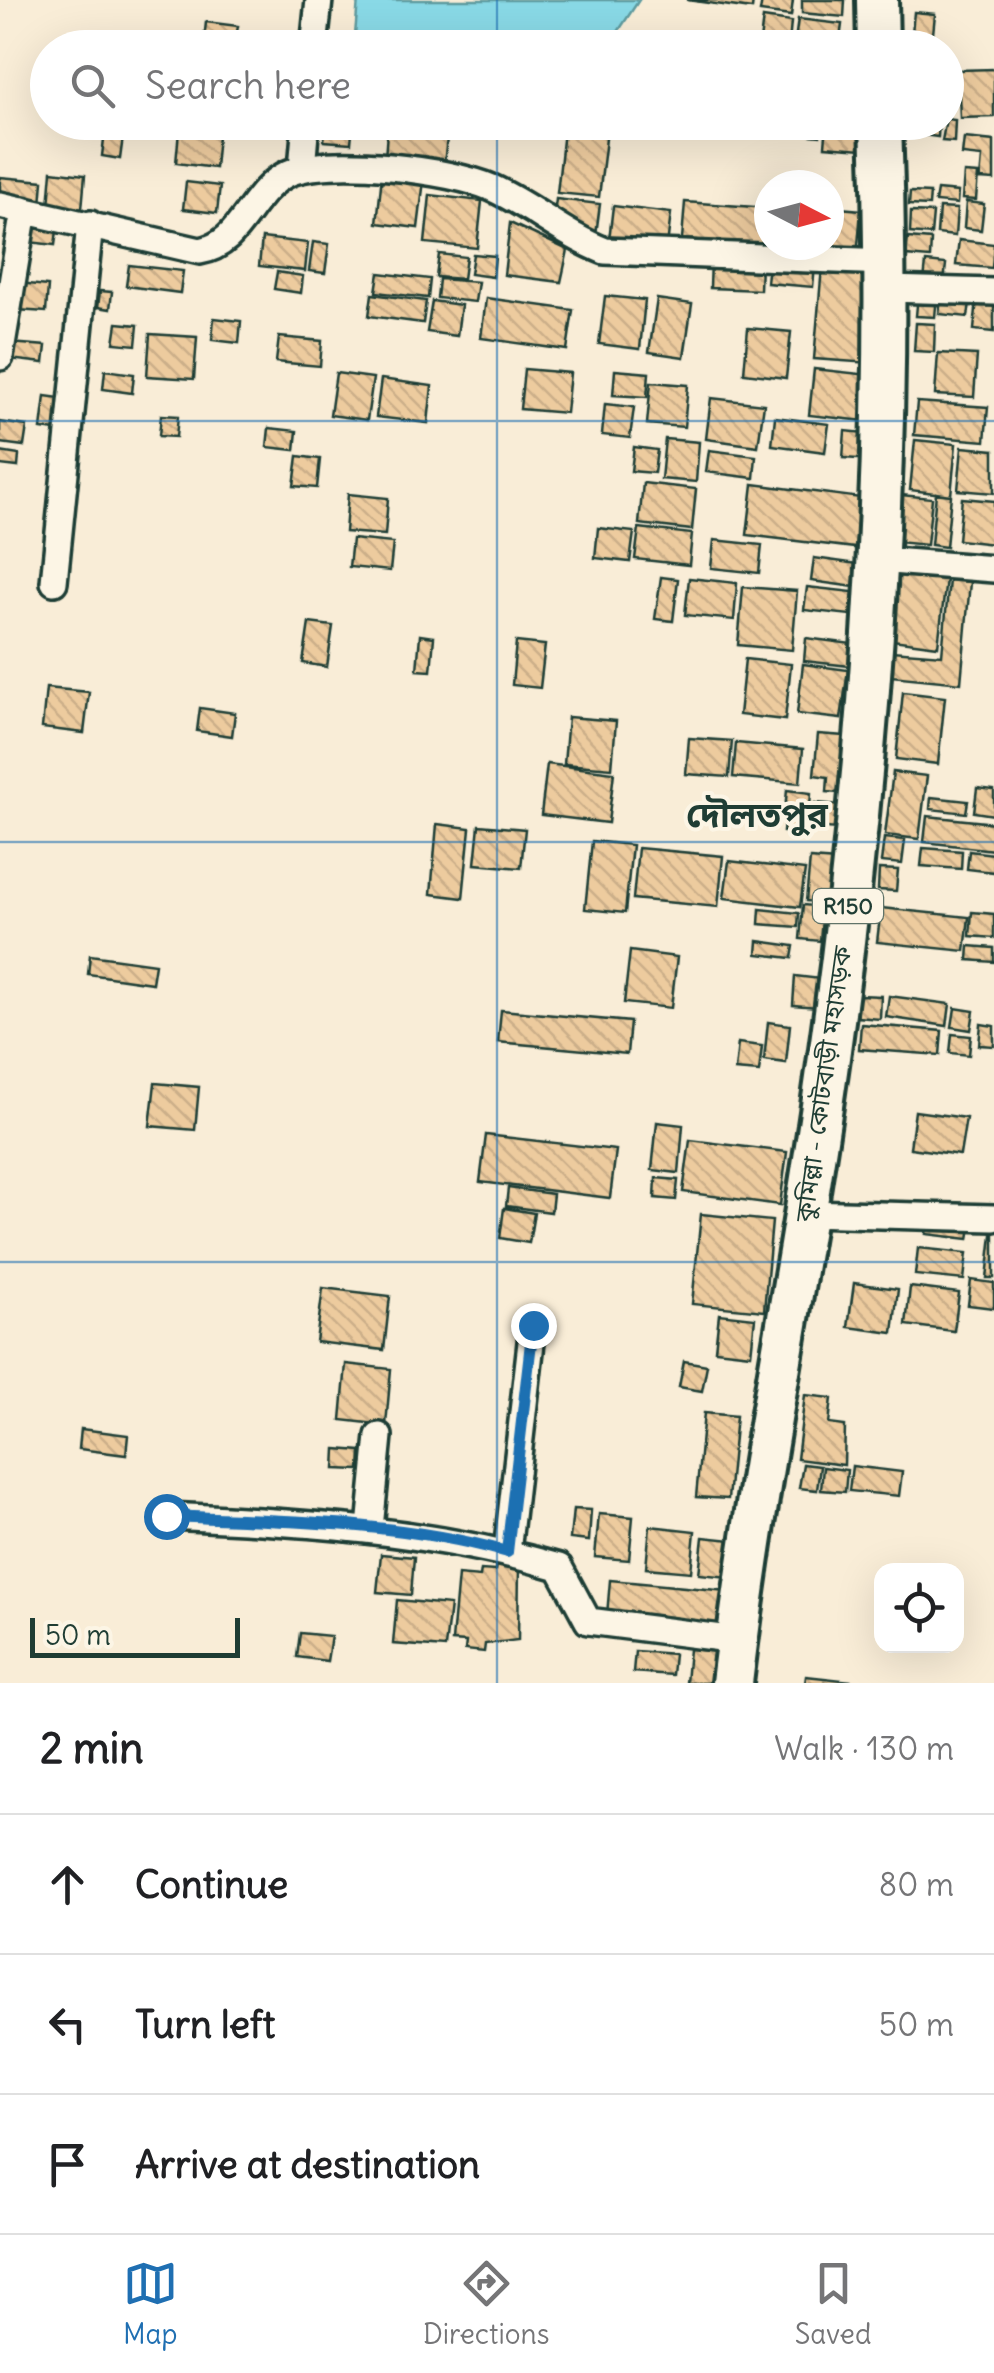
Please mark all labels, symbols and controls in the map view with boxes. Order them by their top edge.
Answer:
search box [30,30,964,140]
icon: search [65,58,120,113]
text: Search here [145,62,351,109]
north arrow [754,170,844,260]
district label: দৌলতপুর [686,792,829,836]
road number: R150 [813,889,883,923]
street label: কুমিল্লা - কোটবাড়ী মহাসড়ক [788,943,858,1225]
route end [511,1303,557,1349]
route start [144,1494,190,1540]
map controls [874,1563,964,1653]
button: locate [874,1563,964,1653]
scale bar [30,1613,240,1658]
text: 50 m [45,1617,111,1653]
text: 2 min [40,1722,144,1774]
text: Walk · 130 m [774,1728,954,1769]
icon: ahead [40,1857,95,1912]
text: Continue [135,1861,288,1908]
text: 80 m [879,1864,954,1905]
icon: left [40,1997,95,2052]
text: Turn left [135,2001,275,2048]
text: 50 m [879,2004,954,2045]
icon: arrive [40,2137,95,2192]
text: Arrive at destination [135,2141,480,2188]
tab: Map [123,2256,178,2352]
tab: Directions [423,2256,549,2352]
tab: Saved [795,2256,871,2352]

